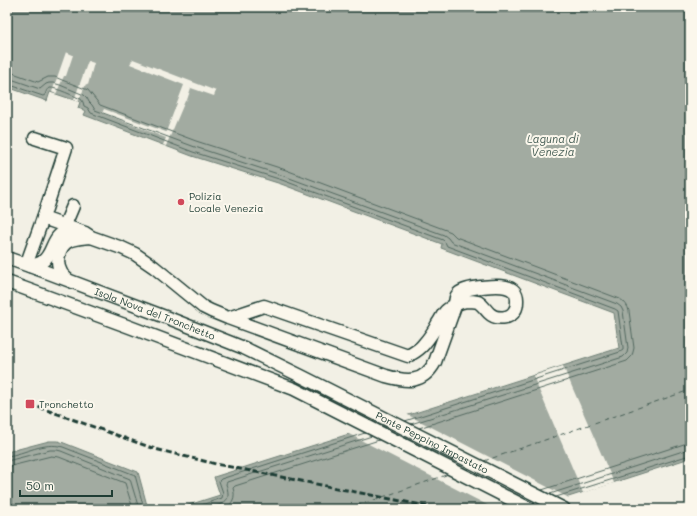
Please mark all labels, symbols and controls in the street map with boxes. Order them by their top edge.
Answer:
water label: Laguna di Venezia [527,131,580,159]
place label: Polizia Locale Venezia [189,189,263,215]
marker: Polizia Locale Venezia [176,197,186,207]
street label: Isola Nova del Tronchetto [93,284,217,343]
place label: Tronchetto [39,397,94,411]
marker: Tronchetto [24,398,36,410]
street label: Ponte Peppino Impastato [373,408,491,477]
scale bar [20,472,112,498]
text: 50 m [26,477,54,493]

